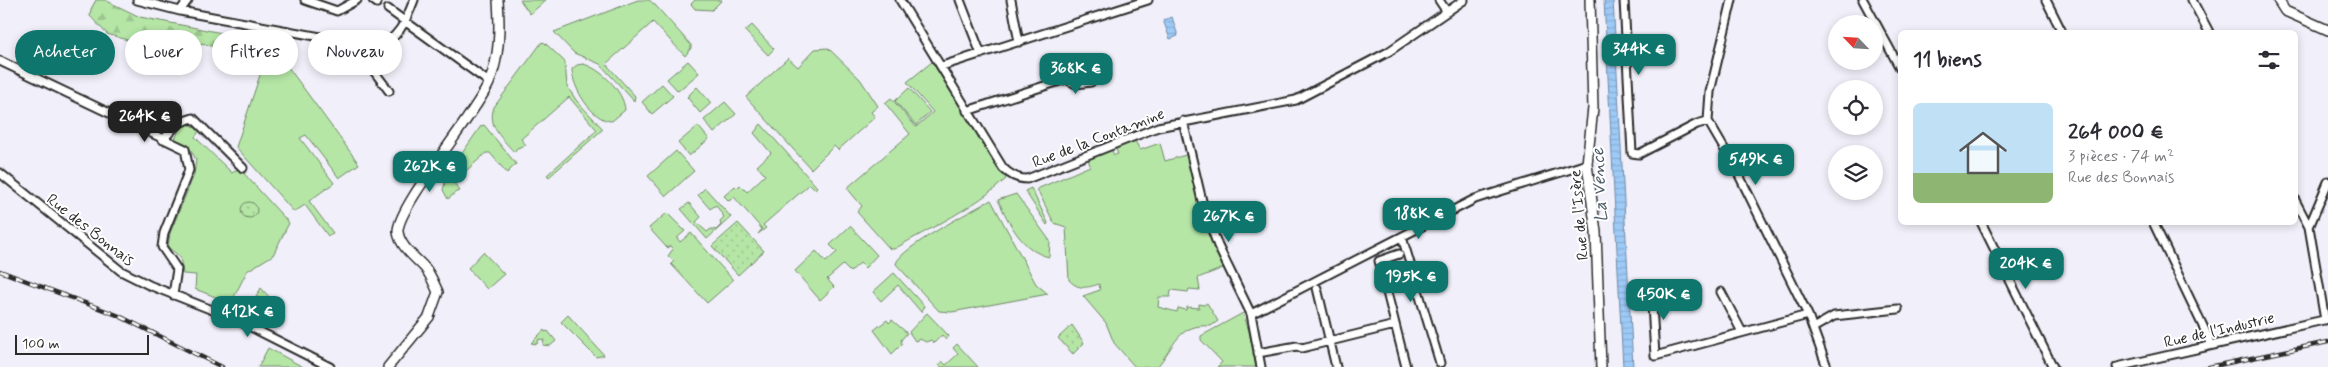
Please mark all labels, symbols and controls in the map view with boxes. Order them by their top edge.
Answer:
north arrow [1828,15,1882,70]
map controls [1828,15,1883,200]
chip: Acheter [15,30,115,75]
chip: Louer [125,30,202,75]
chip: Filtres [212,30,298,75]
chip: Nouveau [308,30,402,75]
pin: 344K € [1598,34,1680,76]
text: 344K € [1613,39,1665,60]
text: 11 biens [1913,46,1982,74]
icon: filters [2255,46,2283,74]
pin: 368K € [1035,52,1117,95]
text: 368K € [1051,58,1101,79]
button: locate [1828,80,1883,135]
pin: 264K € [104,100,186,143]
street label: Rue de la Contamine [1029,103,1168,173]
text: 264K € [119,106,171,127]
text: 264 000 € [2068,118,2164,146]
icon: home [1953,123,2013,183]
pin: 549K € [1715,144,1797,186]
button: layers [1828,145,1883,200]
text: 3 pièces · 74 m² [2068,146,2174,167]
water label: La Vence [1586,147,1614,223]
text: 549K € [1729,149,1783,170]
pin: 262K € [389,150,471,193]
text: 262K € [404,156,456,177]
text: Rue des Bonnais [2068,167,2174,188]
street label: Rue de l'Isère [1565,168,1594,261]
street label: Rue des Bonnais [42,189,138,271]
pin: 188K € [1378,198,1460,240]
pin: 267K € [1188,200,1270,243]
text: 188K € [1394,203,1444,224]
text: 267K € [1203,206,1255,227]
pin: 204K € [1985,248,2067,290]
text: 204K € [2000,253,2052,274]
pin: 195K € [1370,260,1452,303]
text: 195K € [1385,266,1437,287]
pin: 450K € [1623,278,1705,321]
text: 450K € [1637,284,1691,305]
pin: 412K € [207,296,289,338]
text: 412K € [222,301,274,322]
street label: Rue de l'Industrie [2162,308,2277,353]
scale bar [15,332,149,355]
text: 100 m [22,335,60,353]

